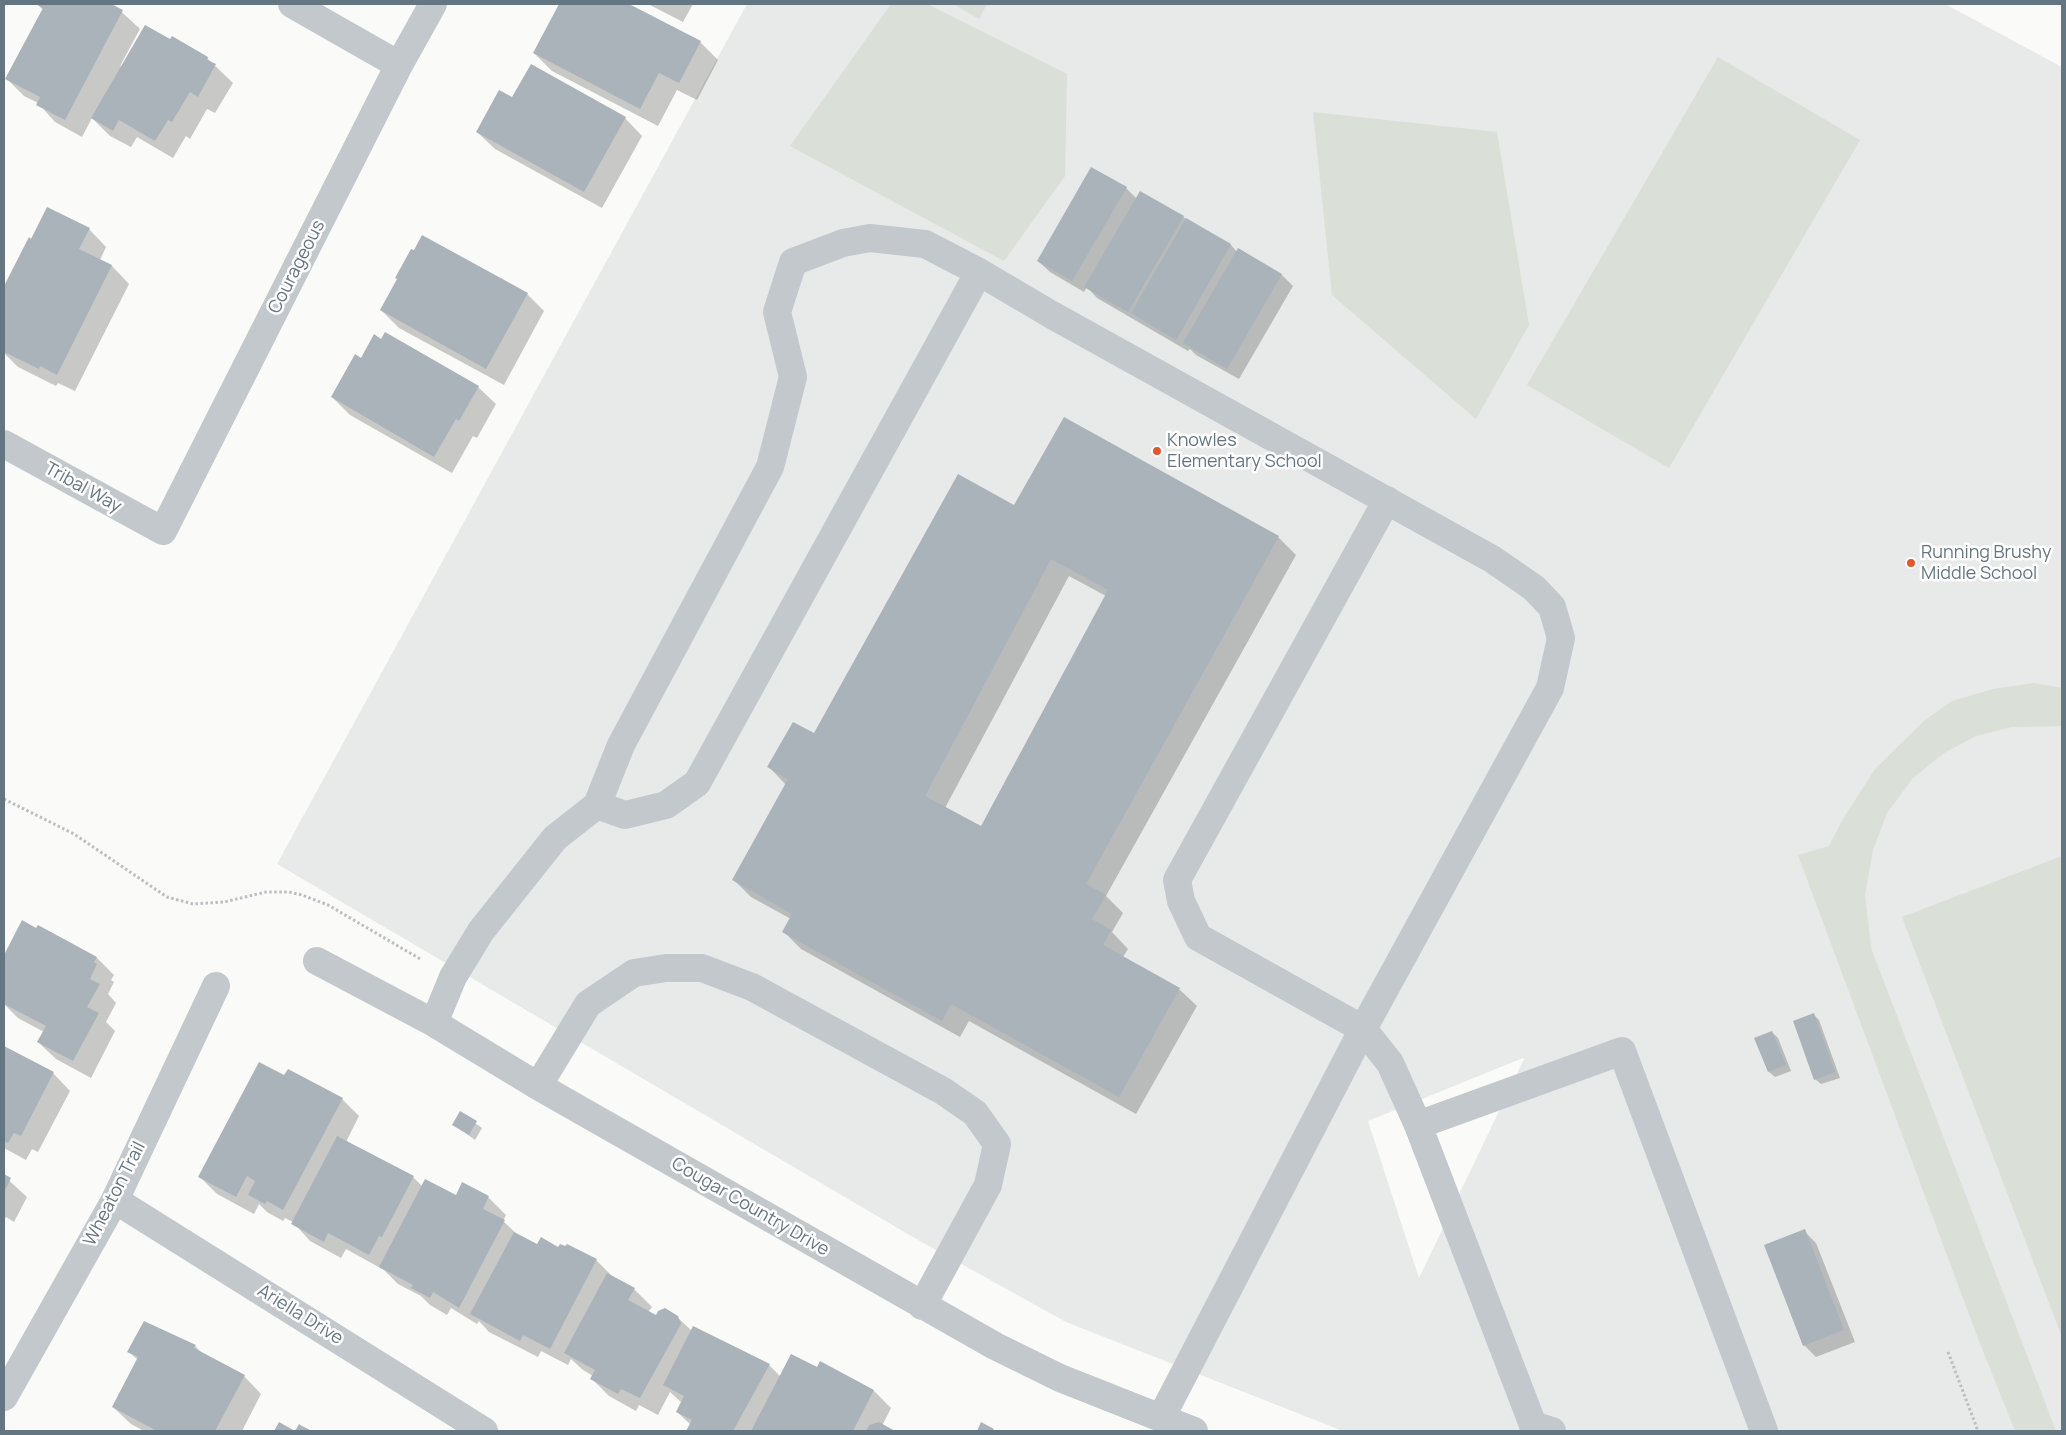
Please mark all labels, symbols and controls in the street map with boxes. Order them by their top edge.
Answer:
street label: Courageous [264,217,330,317]
place label: Knowles Elementary School [1167,430,1322,472]
marker: Knowles Elementary School [1151,445,1163,457]
street label: Tribal Way [41,458,125,518]
place label: Running Brushy Middle School [1921,542,2051,584]
marker: Running Brushy Middle School [1905,557,1917,569]
street label: Wheaton Trail [79,1138,151,1250]
street label: Cougar Country Drive [667,1153,833,1261]
street label: Ariella Drive [253,1280,347,1350]

